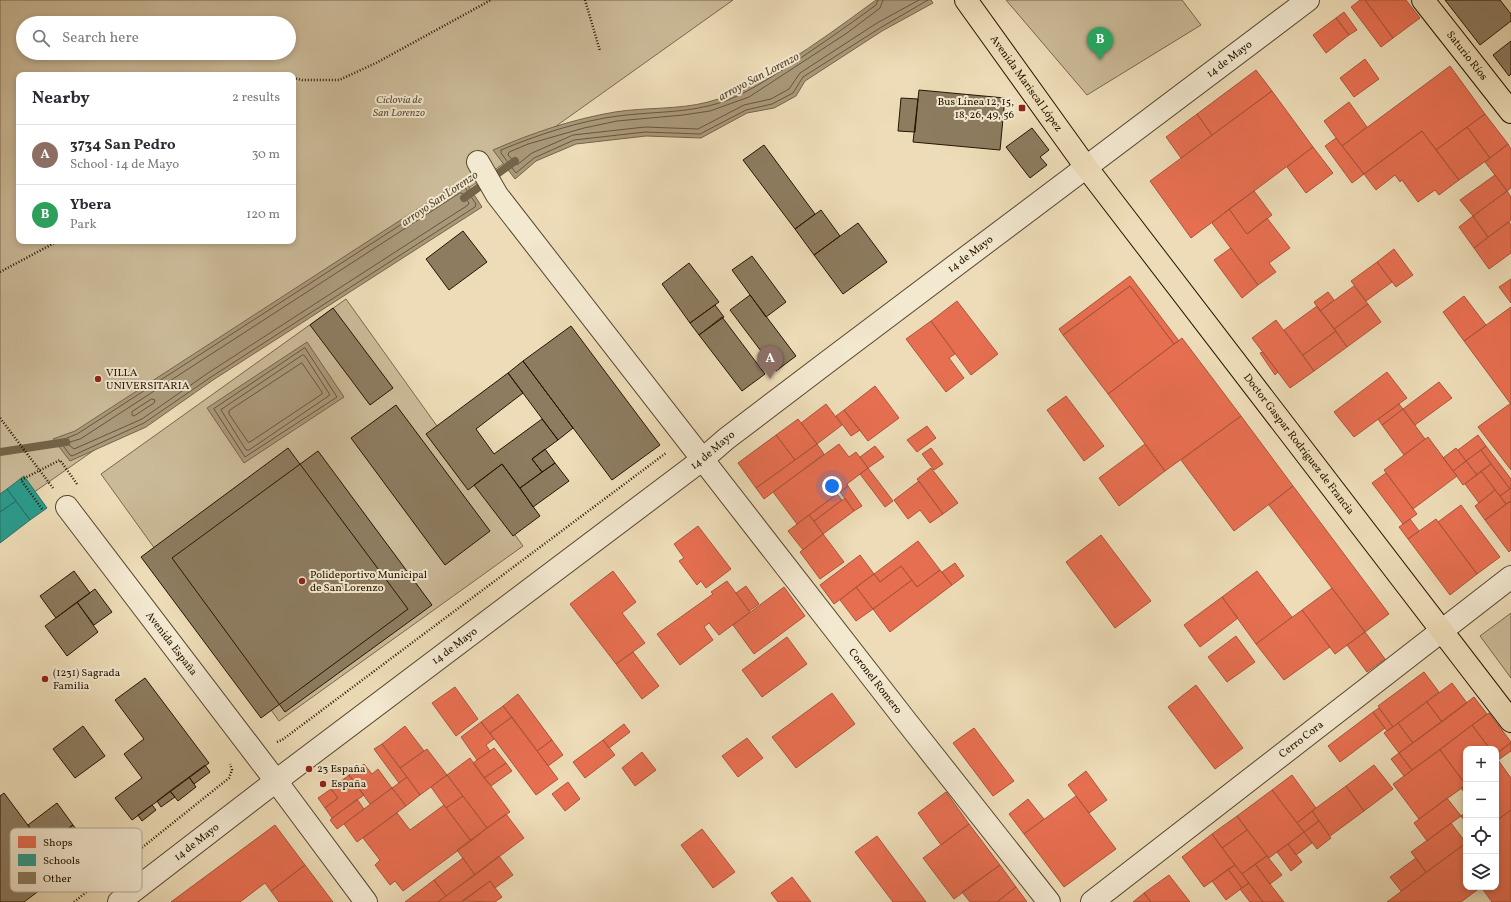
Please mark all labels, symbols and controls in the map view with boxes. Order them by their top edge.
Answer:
search box [16,16,296,60]
icon: search [30,27,52,49]
pin: B [1087,27,1113,60]
text: Search here [62,28,139,49]
street label: Saturio Ríos [1443,28,1491,84]
street label: Avenida Mariscal López [986,33,1066,135]
street label: 14 de Mayo [1203,37,1255,81]
water label: arroyo San Lorenzo [716,49,803,105]
text: Nearby [32,87,90,110]
text: 2 results [232,89,280,107]
park label: Ciclovia de San Lorenzo [373,93,425,121]
place label: Bus Línea 12, 15, 18, 26, 49, 56 [937,95,1014,123]
marker: Bus Línea 12, 15, 18, 26, 49, 56 [1017,103,1027,113]
text: 3734 San Pedro [70,135,176,156]
text: A [40,146,50,164]
text: 30 m [252,146,280,164]
text: School · 14 de Mayo [70,156,179,174]
water label: arroyo San Lorenzo [398,167,482,231]
text: Ybera [70,195,111,216]
text: B [41,206,49,224]
text: 120 m [246,206,280,224]
text: Park [70,216,97,234]
street label: 14 de Mayo [944,232,997,276]
pin: A [757,346,783,379]
place label: VILLA UNIVERSITARIA [106,366,190,394]
street label: Doctor Gaspar Rodríguez de Francia [1240,371,1358,518]
marker: VILLA UNIVERSITARIA [93,374,103,384]
street label: 14 de Mayo [687,427,738,473]
your location [822,476,842,496]
place label: Polideportivo Municipal de San Lorenzo [310,568,427,596]
marker: Polideportivo Municipal de San Lorenzo [297,576,307,586]
street label: Avenida España [142,609,201,679]
street label: 14 de Mayo [429,624,481,668]
street label: Coronel Romero [845,645,905,717]
place label: (1231) Sagrada Familia [53,666,121,694]
marker: (1231) Sagrada Familia [40,674,50,684]
street label: Cerro Cora [1276,717,1327,762]
map controls [1463,746,1499,890]
button: + [1463,746,1499,782]
place label: 23 España [317,762,366,777]
marker: 23 España [304,764,314,774]
place label: España [331,777,367,792]
marker: España [318,779,328,789]
button: − [1463,782,1499,818]
button: locate [1463,818,1499,854]
street label: 14 de Mayo [171,820,223,865]
legend [10,828,142,892]
text: Shops [43,836,73,851]
text: Schools [43,854,80,869]
button: layers [1463,854,1499,890]
text: Other [43,872,72,887]

